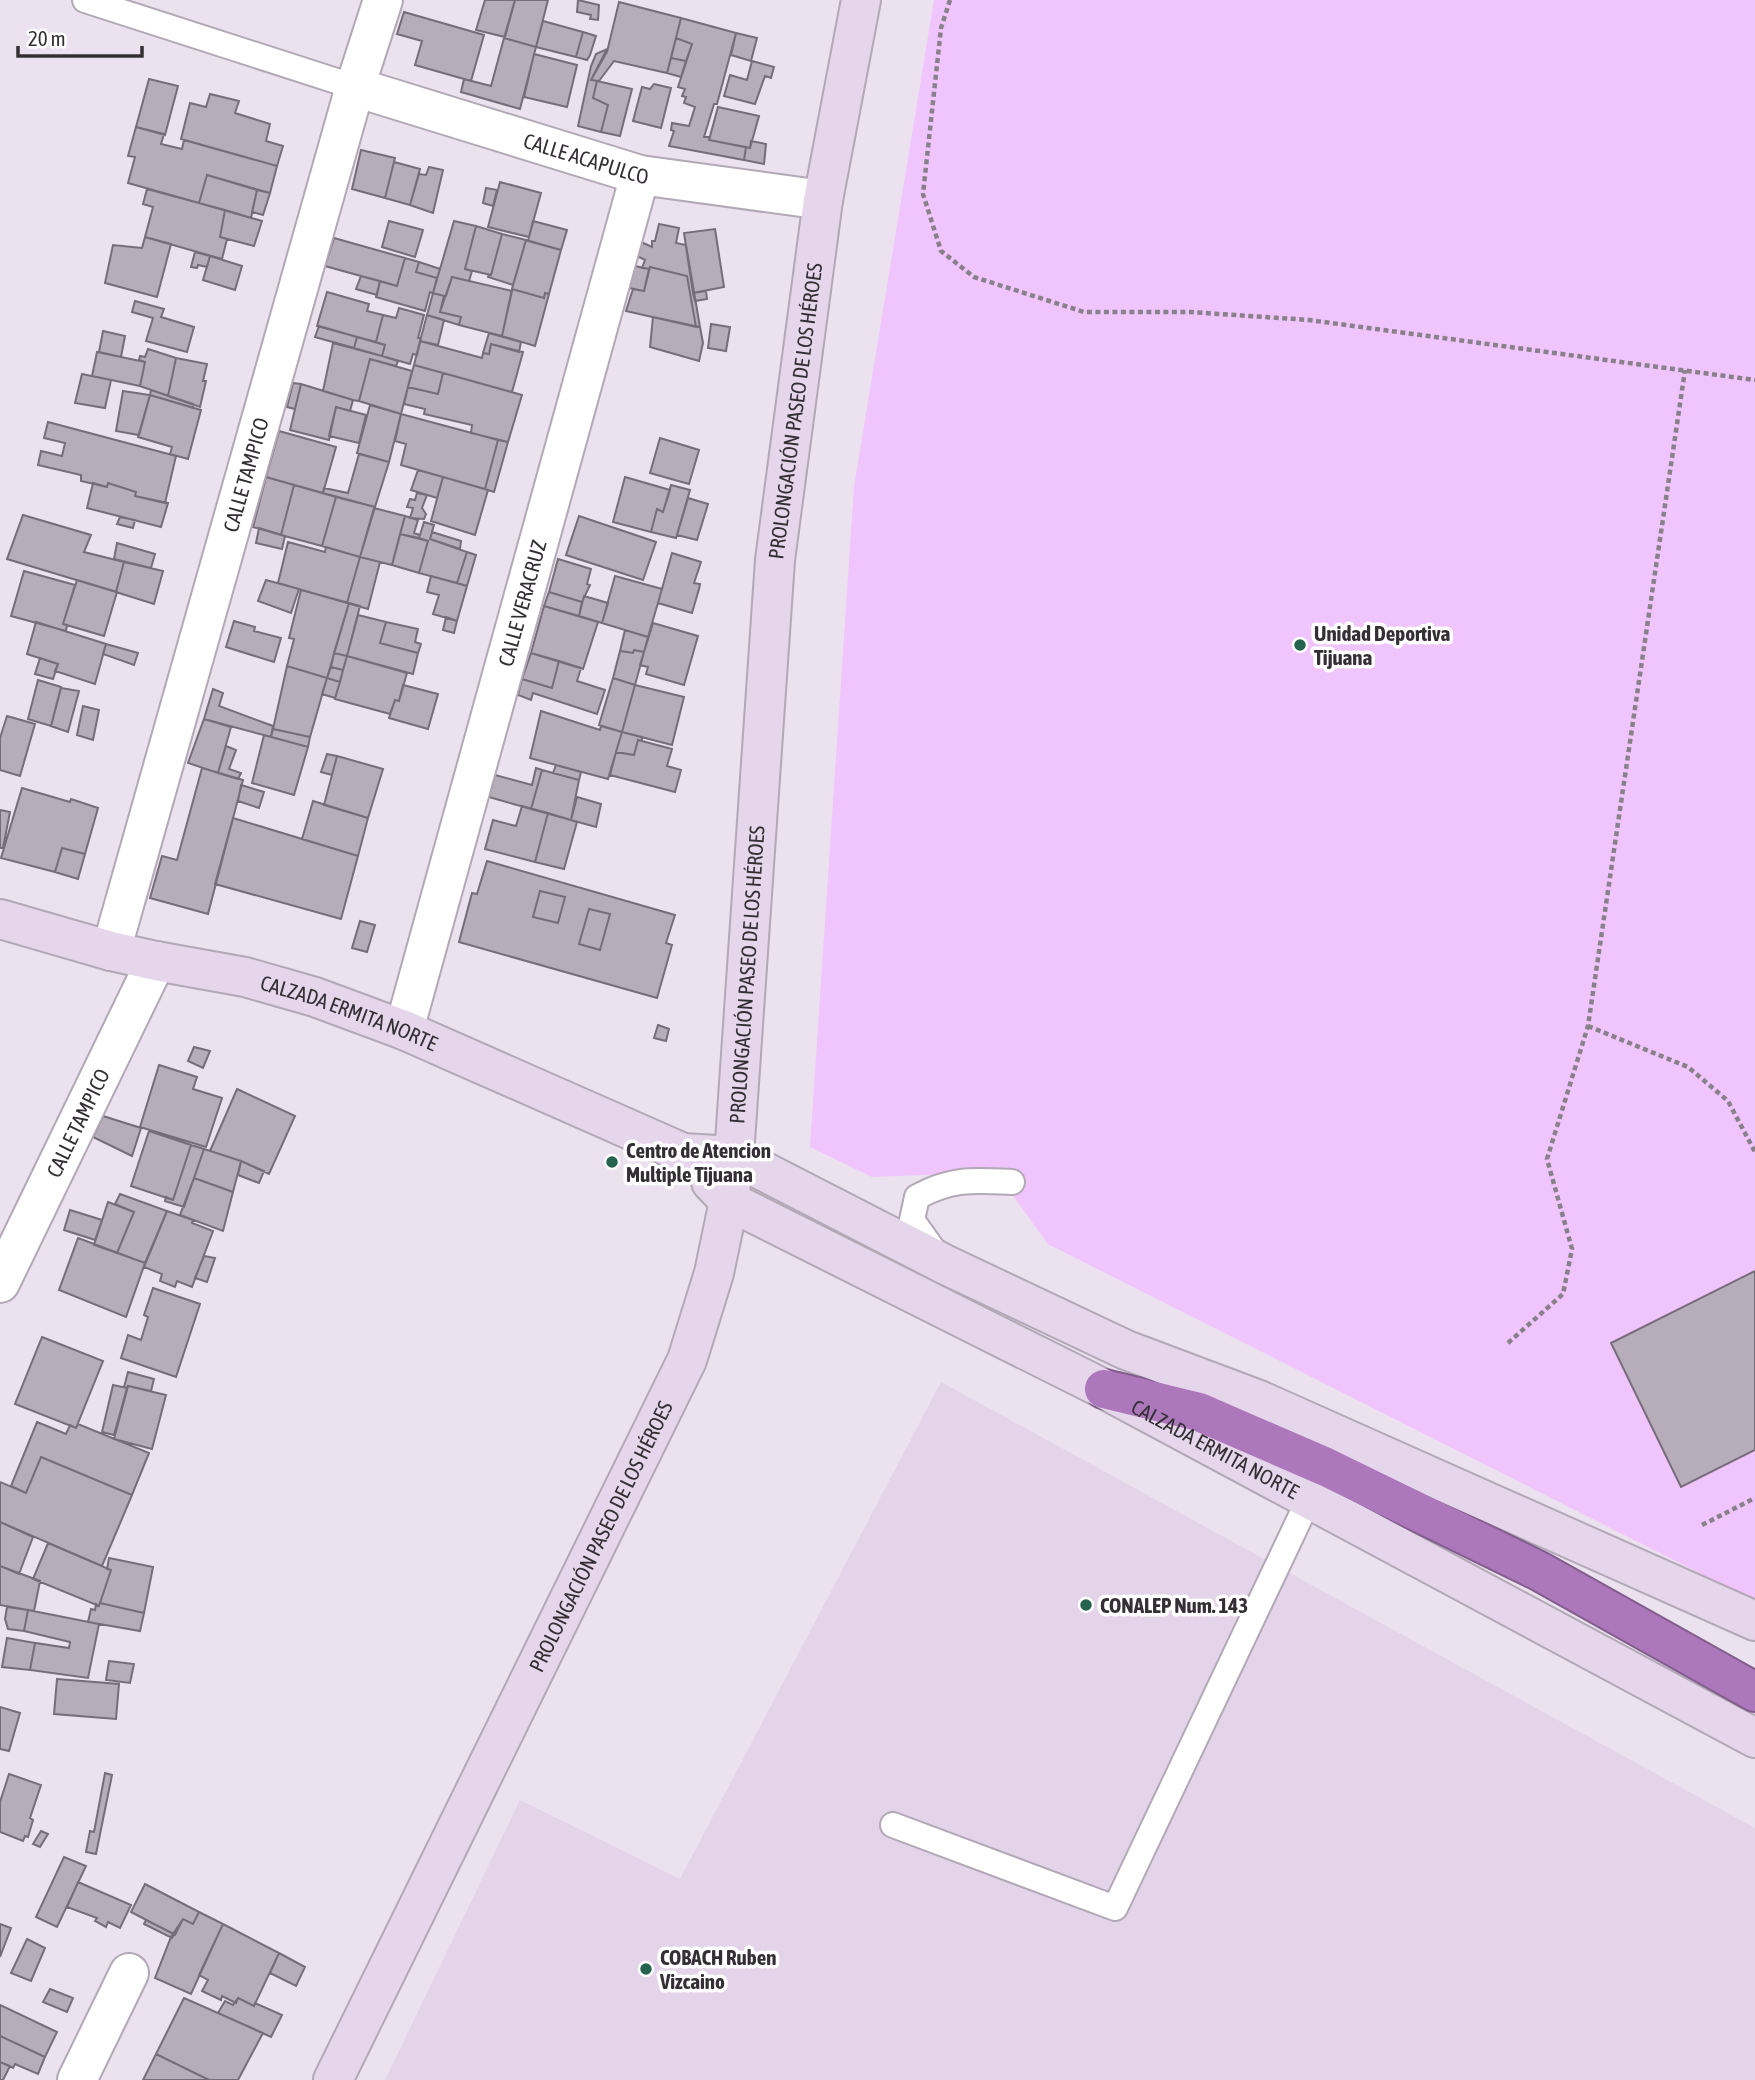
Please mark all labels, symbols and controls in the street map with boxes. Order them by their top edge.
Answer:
scale bar [18,14,142,58]
text: 20 m [28,26,66,50]
street label: CALLE ACAPULCO [521,128,650,188]
street label: PROLONGACIÓN PASEO DE LOS HÉROES [763,261,827,561]
street label: CALLE TAMPICO [218,415,273,534]
street label: CALLE VERACRUZ [493,537,551,669]
place label: Unidad Deportiva Tijuana [1314,621,1450,669]
marker: Unidad Deportiva Tijuana [1292,637,1308,653]
street label: PROLONGACIÓN PASEO DE LOS HÉROES [724,825,769,1124]
street label: CALZADA ERMITA NORTE [258,970,441,1055]
street label: CALLE TAMPICO [41,1065,114,1181]
place label: Centro de Atencion Multiple Tijuana [626,1138,771,1186]
marker: Centro de Atencion Multiple Tijuana [604,1154,620,1170]
street label: CALZADA ERMITA NORTE [1128,1394,1303,1503]
street label: PROLONGACIÓN PASEO DE LOS HÉROES [524,1397,677,1675]
place label: CONALEP Num. 143 [1100,1593,1248,1617]
marker: CONALEP Num. 143 [1078,1597,1094,1613]
place label: COBACH Ruben Vizcaino [659,1945,776,1993]
marker: COBACH Ruben Vizcaino [638,1961,654,1977]

